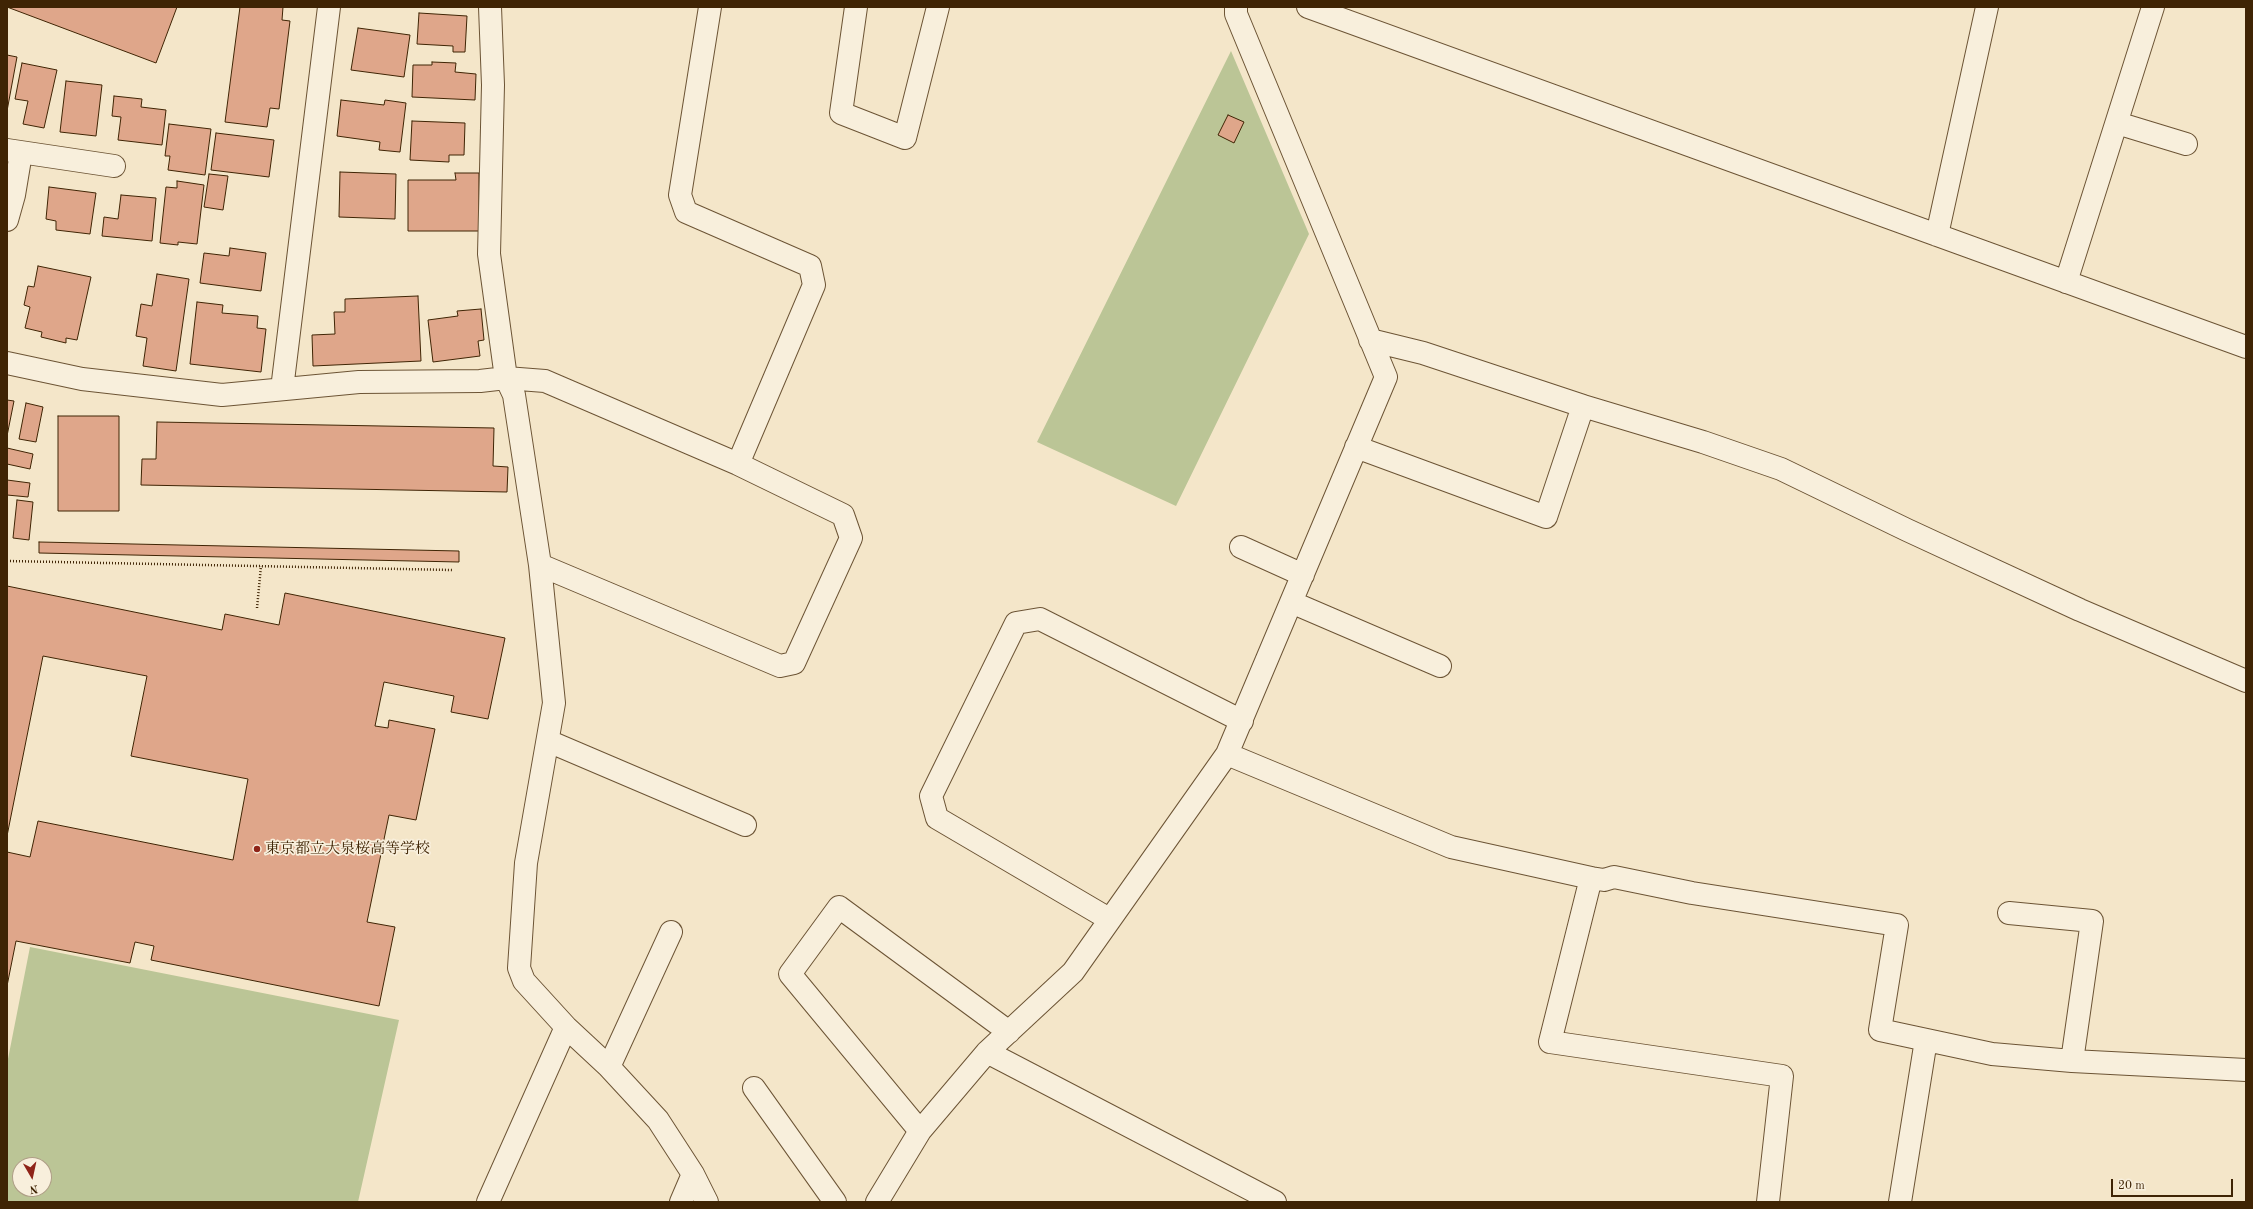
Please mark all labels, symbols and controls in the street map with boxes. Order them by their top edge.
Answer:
place label: 東京都立大泉桜高等学校 [265,840,430,858]
marker: 東京都立大泉桜高等学校 [252,844,262,854]
north arrow [12,1157,52,1197]
scale bar [2113,1171,2235,1197]
text: 20 m [2118,1180,2145,1192]
text: N [29,1182,39,1194]

